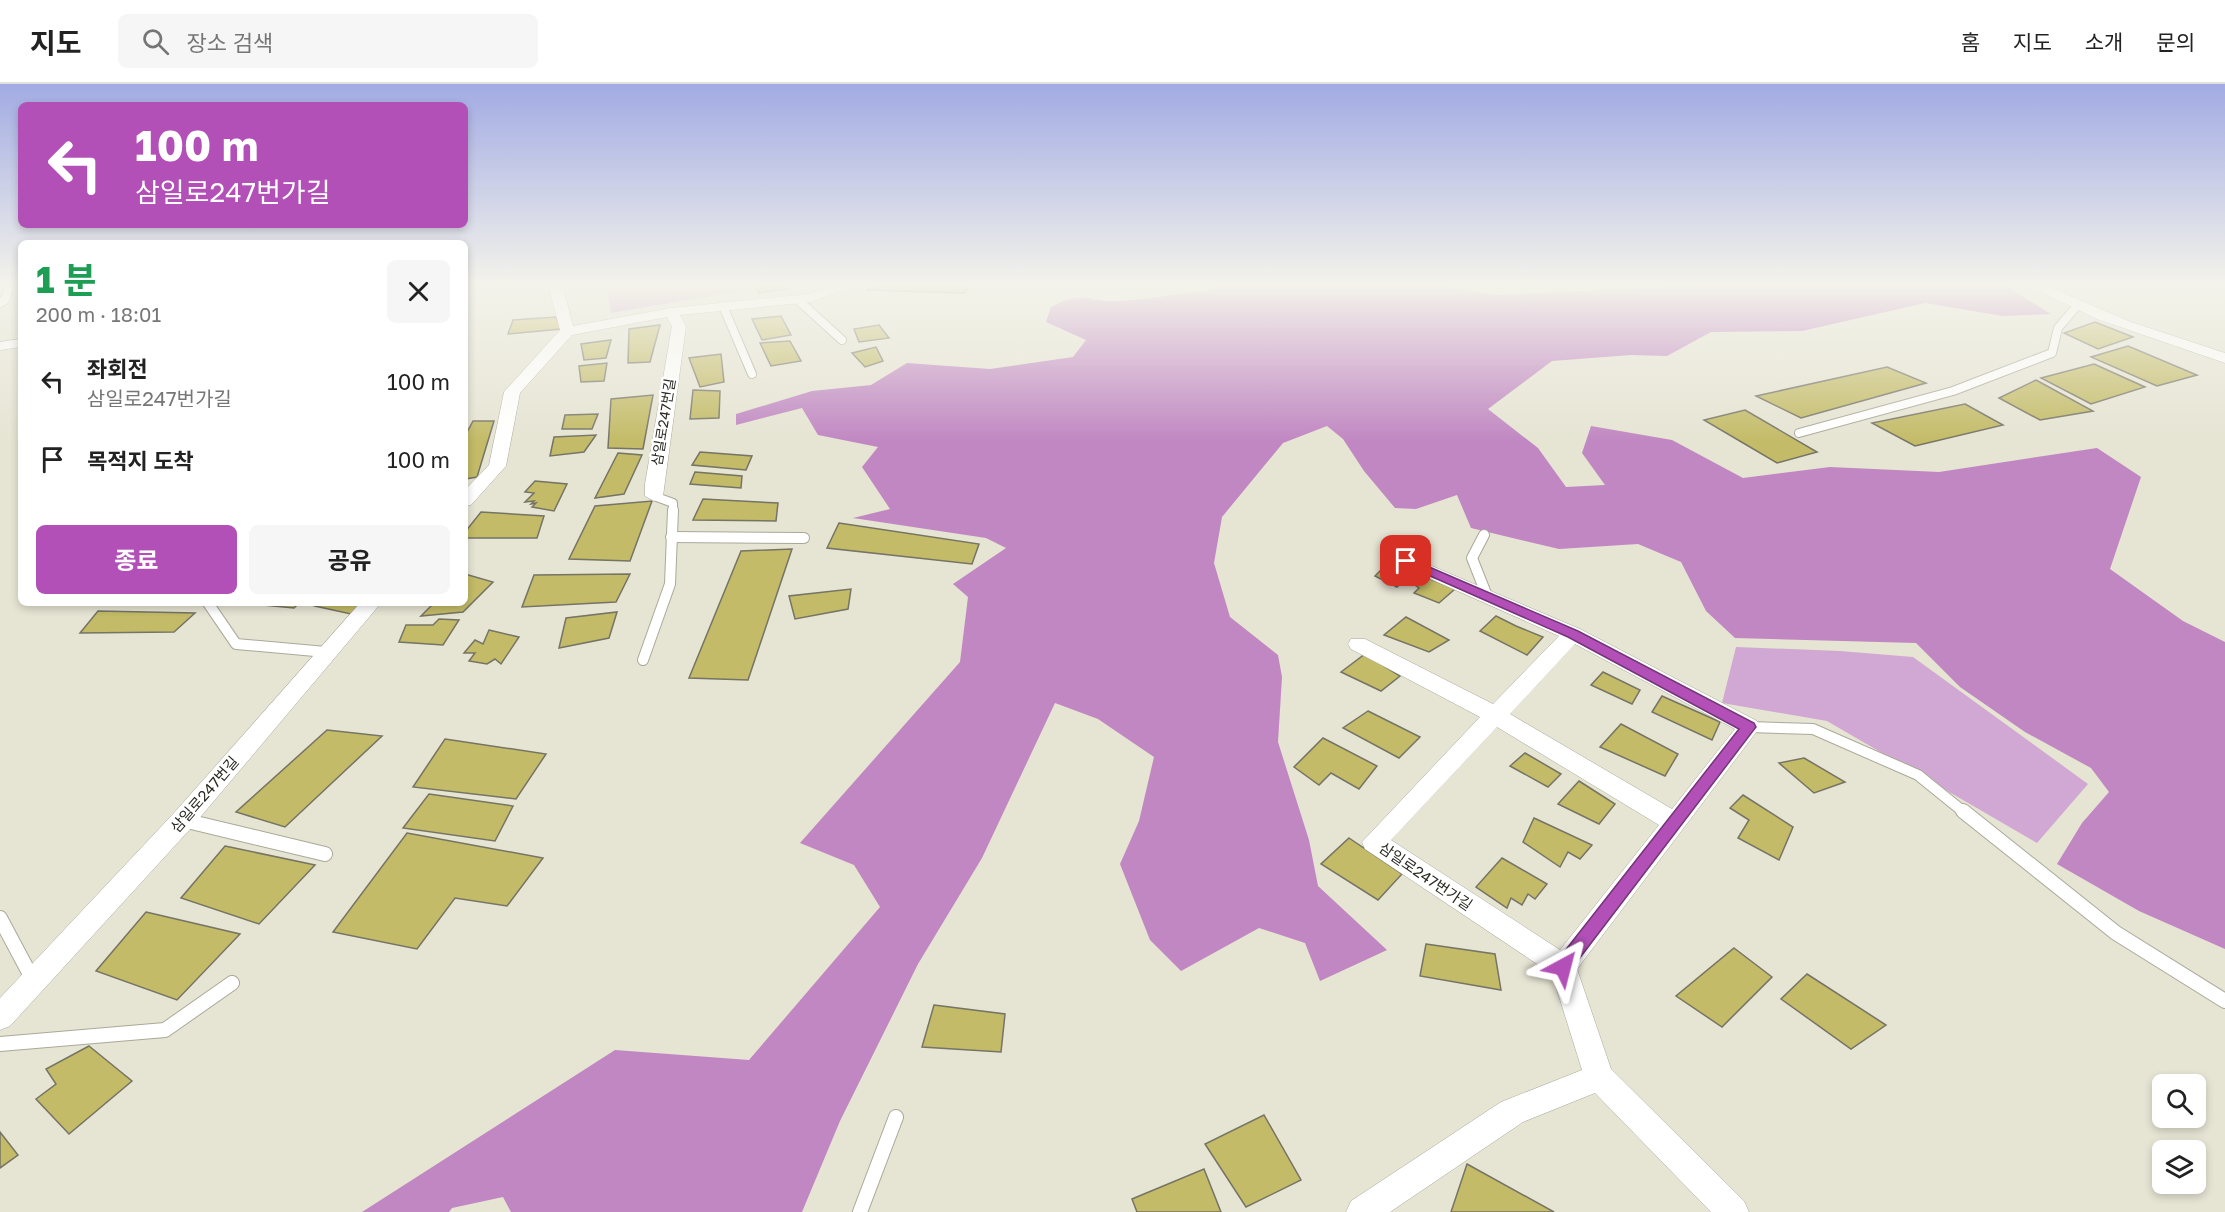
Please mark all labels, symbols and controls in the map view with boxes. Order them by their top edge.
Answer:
search box [118,14,538,68]
icon: search [139,25,172,58]
text: 지도 [30,26,82,59]
text: 장소 검색 [187,29,273,56]
text: 홈 [1961,29,1980,55]
text: 지도 [2013,29,2052,55]
text: 소개 [2085,29,2123,55]
text: 문의 [2156,29,2195,55]
text: 100 m [135,120,258,170]
icon: left [36,126,114,204]
text: 삼일로247번가길 [135,176,330,208]
text: 1 분 [36,258,97,301]
button: close [387,260,450,323]
text: 200 m · 18:01 [36,302,161,326]
text: 좌회전 [87,355,148,382]
icon: left [36,365,69,398]
text: 100 m [387,368,450,395]
street label: 삼일로247번길 [648,377,678,467]
text: 삼일로247번가길 [87,386,232,410]
icon: arrive [36,443,69,476]
text: 100 m [387,446,450,473]
text: 목적지 도착 [87,447,194,474]
button: 종료 [36,525,237,594]
button: 공유 [249,525,450,594]
pin [1380,535,1431,586]
icon: arrive [1389,544,1422,577]
street label: 삼일로247번길 [166,752,242,836]
street label: 삼일로247번가길 [1376,838,1476,914]
position arrow [1531,935,1595,999]
map controls [2152,1074,2206,1194]
button: search [2152,1074,2206,1128]
button: layers [2152,1140,2206,1194]

